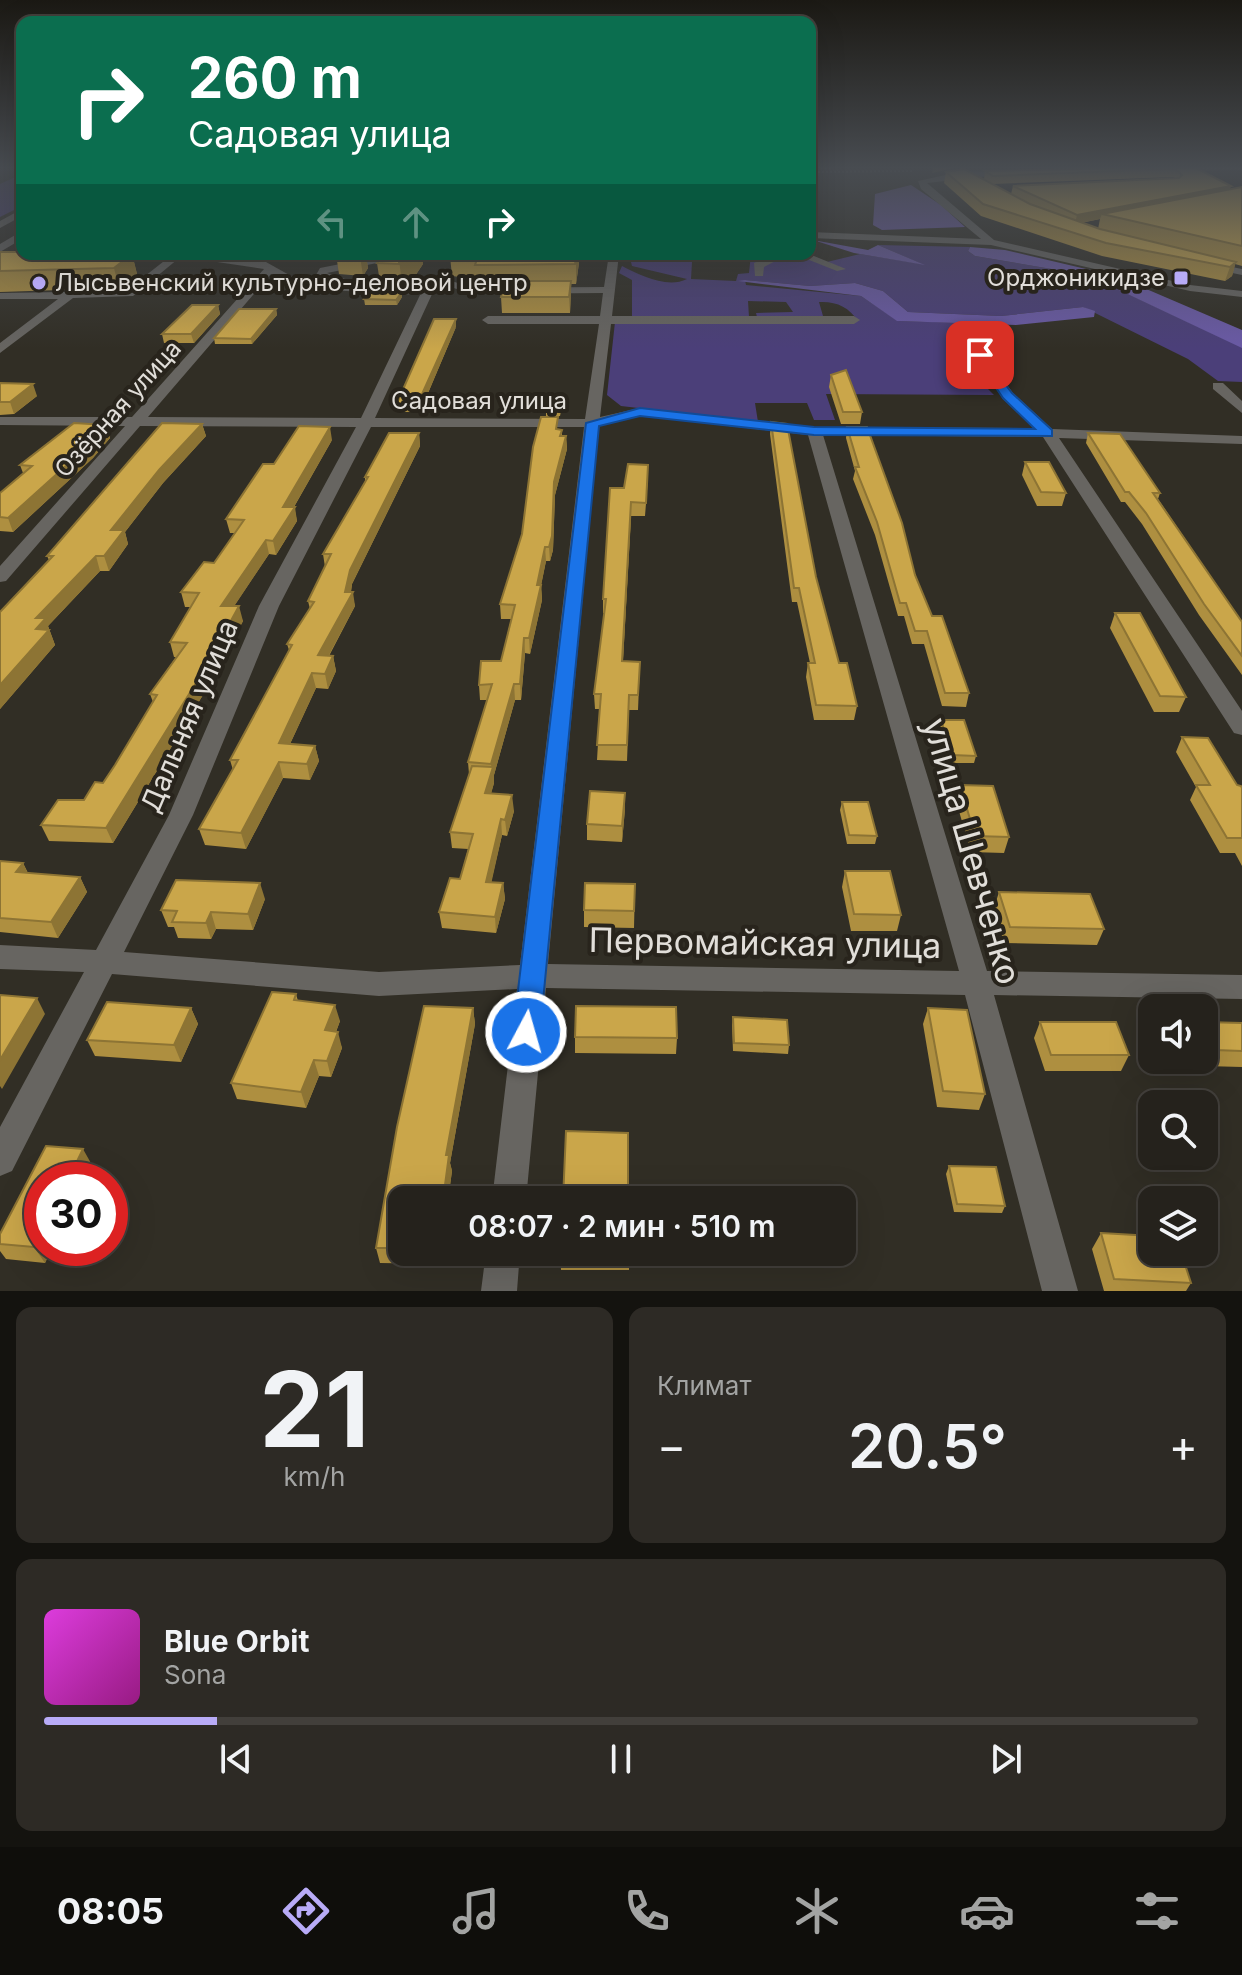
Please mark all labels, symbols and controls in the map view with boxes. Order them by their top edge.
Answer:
text: 260 m [188,44,362,112]
icon: right [56,48,160,152]
text: Садовая улица [188,112,452,156]
icon: left [310,200,354,244]
icon: ahead [394,200,438,244]
icon: right [478,200,522,244]
place label: Орджоникидзе [987,263,1165,292]
place label: Лысьвенский культурно-деловой центр [55,268,528,297]
marker: Орджоникидзе [1172,269,1190,287]
marker: Лысьвенский культурно-деловой центр [30,274,48,292]
pin [946,321,1014,389]
icon: arrive [958,333,1002,377]
street label: Озёрная улица [48,334,187,483]
street label: Садовая улица [391,386,567,415]
street label: Дальняя улица [133,615,245,817]
street label: улица Шевченко [915,713,1030,989]
street label: Первомайская улица [588,919,942,966]
position arrow [484,990,568,1074]
map controls [1138,994,1218,1266]
button: sound [1138,994,1218,1074]
button: search [1138,1090,1218,1170]
speed limit sign: 30 [24,1162,128,1266]
button: layers [1138,1186,1218,1266]
text: 08:07 · 2 мин · 510 m [468,1208,776,1244]
text: 21 [259,1346,370,1472]
text: Климат [657,1370,752,1401]
text: 20.5° [848,1410,1007,1482]
text: − [657,1419,686,1473]
text: + [1169,1419,1198,1473]
text: km/h [284,1461,345,1492]
text: Blue Orbit [164,1623,309,1659]
text: Sona [164,1659,226,1690]
icon: previous [214,1737,258,1781]
icon: pause [599,1737,643,1781]
icon: next [984,1737,1028,1781]
icon: directions [278,1883,334,1939]
icon: music [448,1883,504,1939]
icon: phone [619,1883,675,1939]
icon: climate [789,1883,845,1939]
icon: car [959,1883,1015,1939]
icon: filters [1129,1883,1185,1939]
text: 08:05 [57,1889,164,1933]

